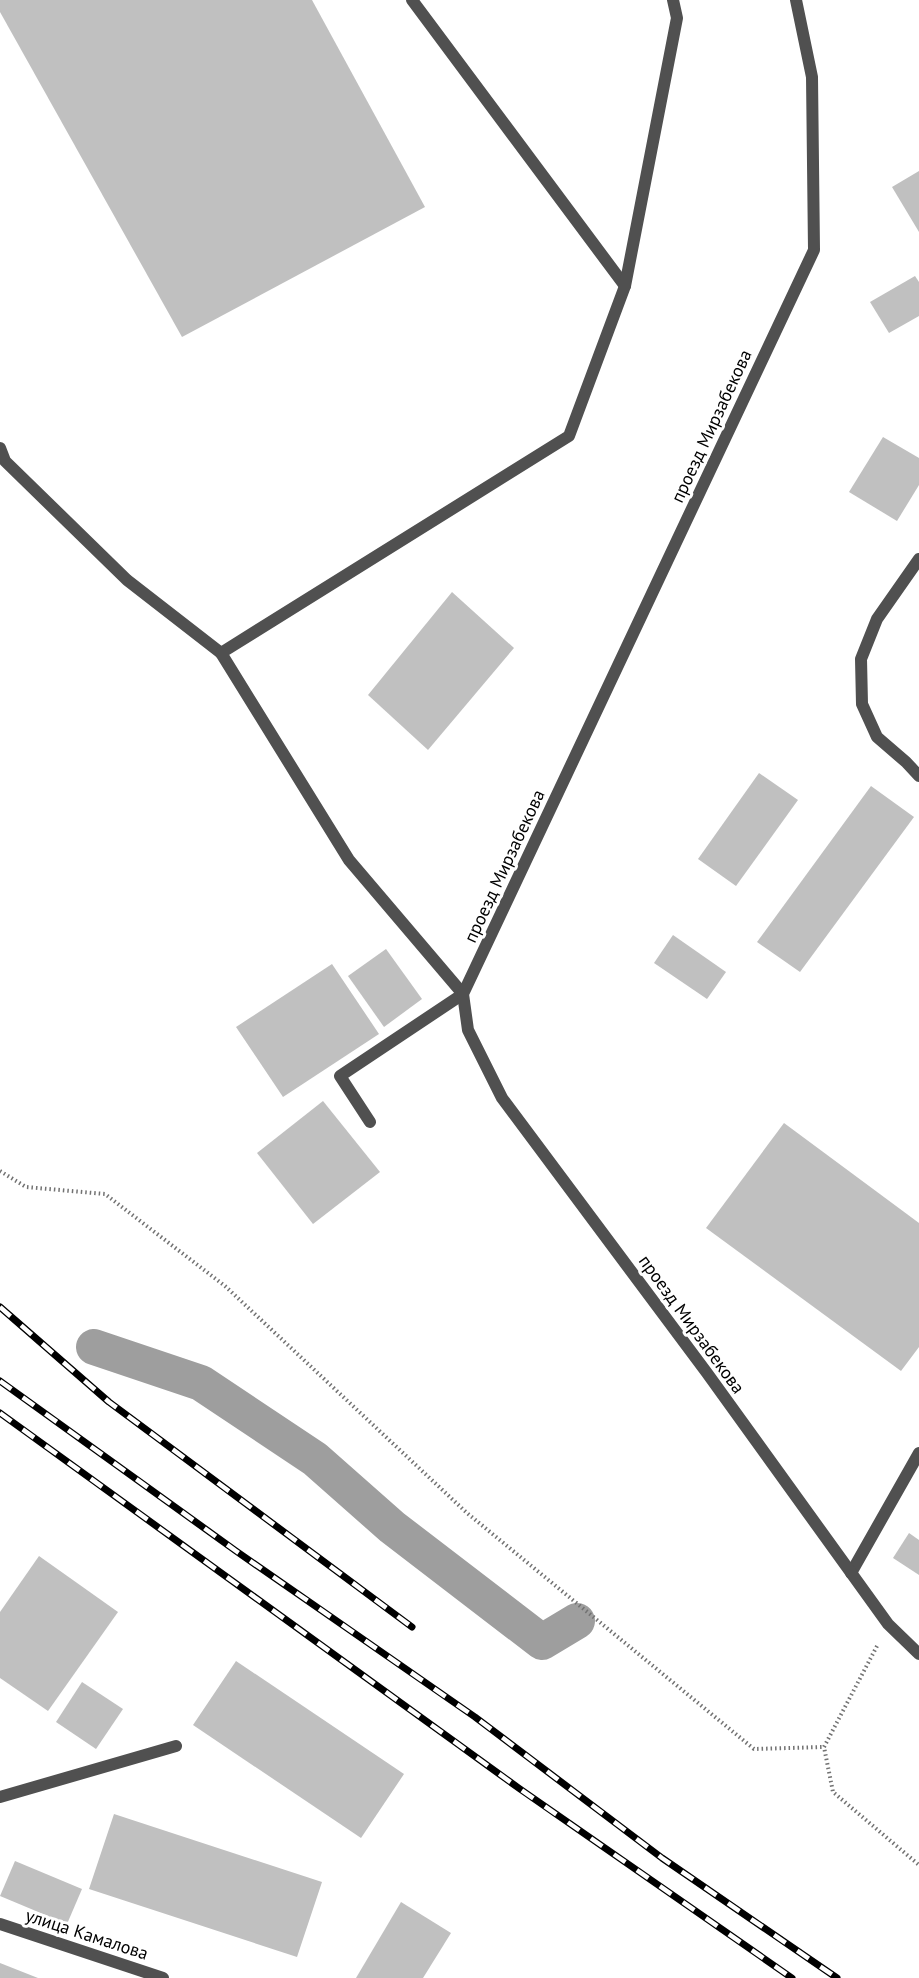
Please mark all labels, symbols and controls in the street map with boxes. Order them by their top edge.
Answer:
street label: проезд Мирзабекова [665,346,757,506]
street label: проезд Мирзабекова [458,786,550,946]
street label: проезд Мирзабекова [634,1250,750,1398]
street label: улица Камалова [23,1903,151,1965]

